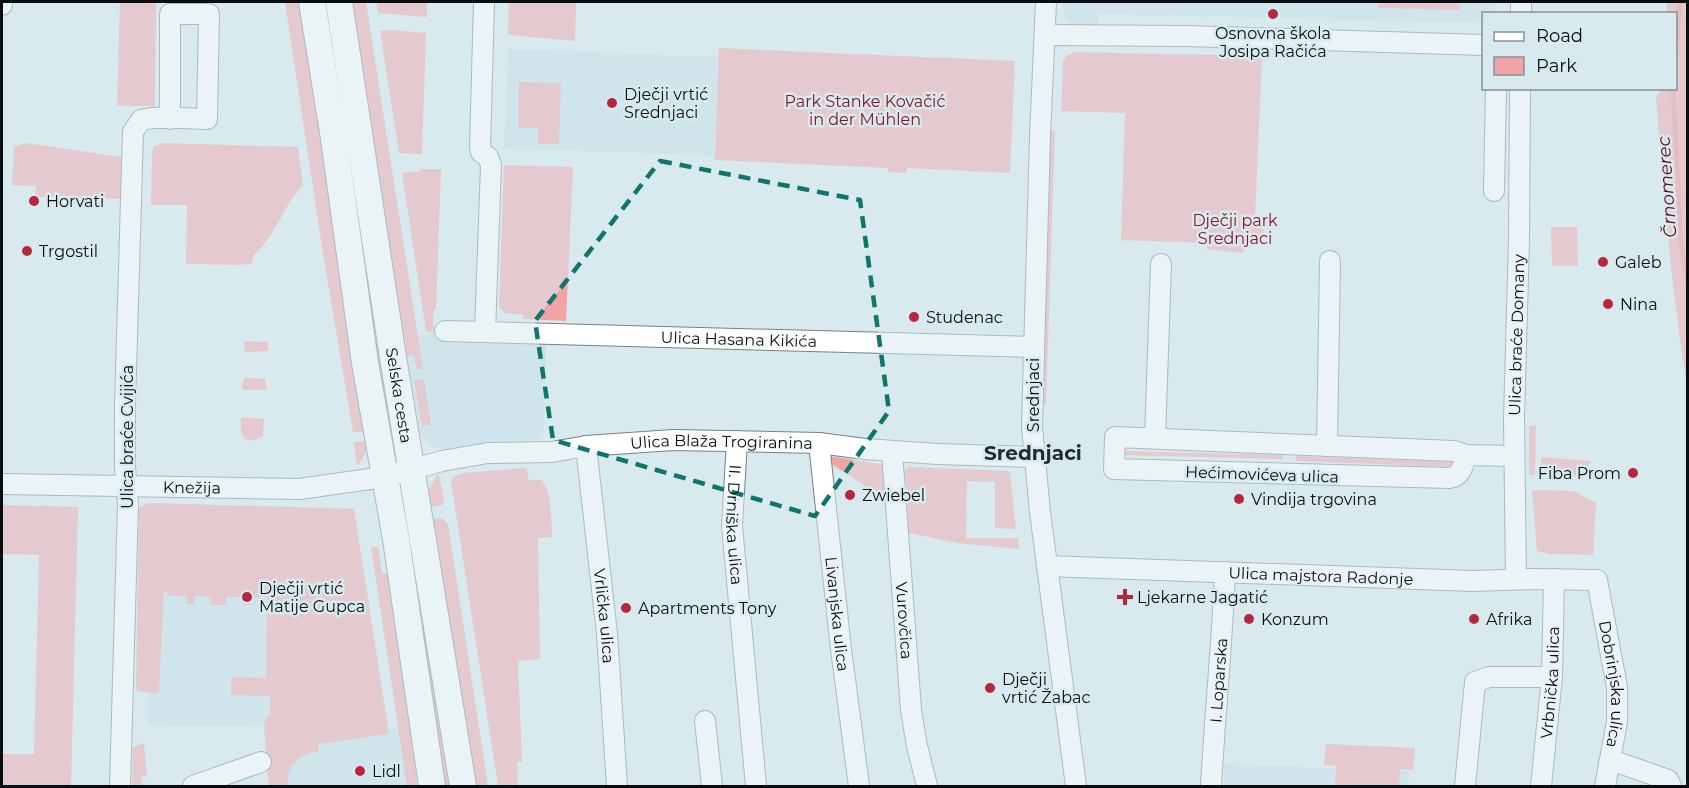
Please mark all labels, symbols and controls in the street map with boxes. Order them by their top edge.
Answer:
marker: Osnovna škola Josipa Račića [1266,7,1280,21]
legend [1482,12,1677,90]
place label: Osnovna škola Josipa Račića [1215,24,1331,61]
text: Road [1536,25,1583,47]
text: Park [1536,55,1577,77]
place label: Dječji vrtić Srednjaci [624,85,708,122]
park label: Park Stanke Kovačić in der Mühlen [785,92,945,129]
marker: Dječji vrtić Srednjaci [605,96,619,110]
water label: Črnomerec [1652,136,1682,238]
place label: Horvati [46,192,104,211]
marker: Horvati [27,194,41,208]
park label: Dječji park Srednjaci [1192,211,1278,248]
place label: Trgostil [39,242,98,261]
marker: Trgostil [20,244,34,258]
place label: Galeb [1615,253,1662,272]
street label: Ulica braće Domany [1505,254,1529,416]
marker: Galeb [1596,255,1610,269]
place label: Nina [1620,295,1658,314]
marker: Nina [1601,297,1615,311]
place label: Studenac [926,308,1003,327]
marker: Studenac [907,310,921,324]
street label: Ulica Hasana Kikića [661,328,817,351]
street label: Selska cesta [382,346,416,445]
street label: Srednjaci [1024,358,1043,432]
street label: Ulica braće Cvijića [118,365,137,509]
street label: Ulica Blaža Trogiranina [630,431,813,453]
district label: Srednjaci [984,441,1082,465]
street label: Hećimovićeva ulica [1185,462,1339,487]
street label: II. Drniška ulica [722,464,746,586]
place label: Fiba Prom [1538,464,1621,483]
marker: Fiba Prom [1626,466,1640,480]
street label: Knežija [163,478,221,498]
place label: Zwiebel [862,486,925,505]
marker: Zwiebel [843,488,857,502]
place label: Vindija trgovina [1251,490,1377,509]
marker: Vindija trgovina [1232,492,1246,506]
street label: Livanjska ulica [821,556,853,673]
street label: Ulica majstora Radonje [1228,563,1414,589]
street label: Vrlička ulica [590,568,618,664]
place label: Dječji vrtić Matije Gupca [259,579,365,616]
street label: Vurovčica [892,581,916,660]
place label: Ljekarne Jagatić [1137,588,1268,607]
marker: Dječji vrtić Matije Gupca [240,590,254,604]
marker: Ljekarne Jagatić [1118,590,1132,604]
place label: Apartments Tony [638,599,777,618]
marker: Apartments Tony [619,601,633,615]
place label: Konzum [1261,610,1329,629]
place label: Afrika [1486,610,1532,629]
marker: Konzum [1242,612,1256,626]
marker: Afrika [1467,612,1481,626]
street label: Dobrinjska ulica [1595,619,1626,749]
street label: Vrbnička ulica [1537,626,1563,740]
street label: I. Loparska [1206,637,1231,723]
place label: Dječji vrtić Žabac [1002,670,1090,707]
marker: Dječji vrtić Žabac [983,681,997,695]
place label: Lidl [372,762,401,781]
marker: Lidl [353,764,367,778]

